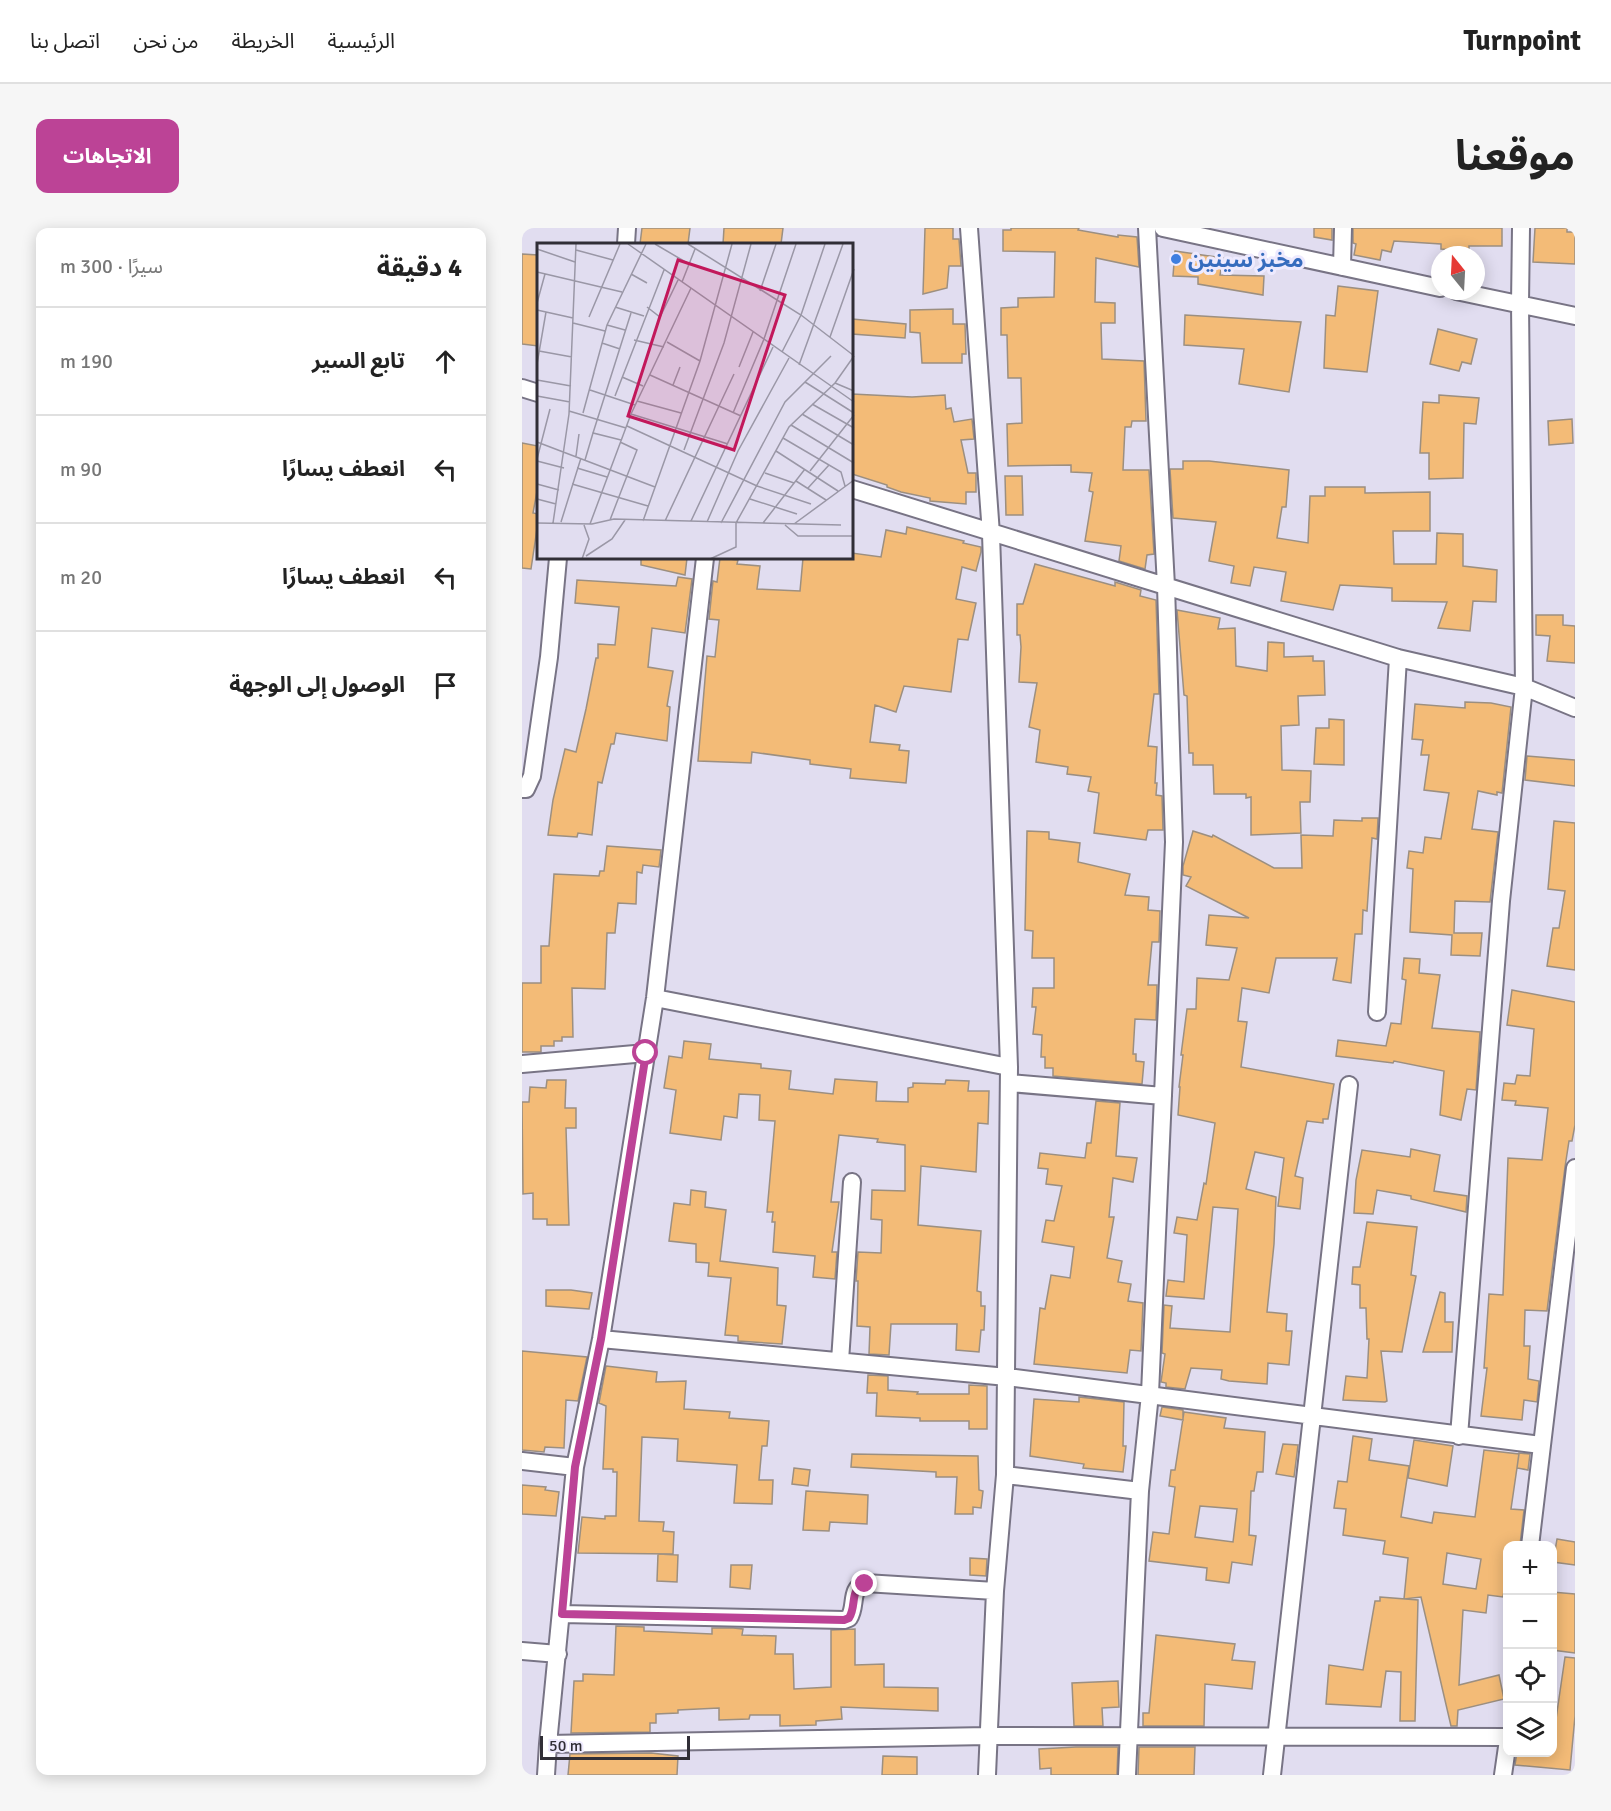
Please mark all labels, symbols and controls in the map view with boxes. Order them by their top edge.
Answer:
text: Turnpoint [1464,24,1581,58]
text: اتصل بنا [30,28,100,54]
text: من نحن [133,28,198,54]
text: الخريطة [231,28,294,54]
text: الرئيسية [327,28,395,54]
button: الاتجاهات [36,119,179,193]
text: موقعنا [1455,131,1575,182]
inset map [537,243,854,560]
place label: مخبز سينين [1188,246,1303,273]
north arrow [1431,246,1485,300]
text: 4 دقيقة [377,252,462,284]
marker: مخبز سينين [1169,252,1183,266]
text: سيرًا · 300 m [60,254,163,279]
icon: ahead [429,345,462,378]
text: تابع السير [312,347,405,374]
text: 190 m [60,349,113,374]
icon: left [429,453,462,486]
text: انعطف يسارًا [282,455,405,482]
text: 90 m [60,457,102,482]
icon: left [429,561,462,594]
text: انعطف يسارًا [282,563,405,590]
text: 20 m [60,565,102,590]
icon: arrive [429,669,462,702]
text: الوصول إلى الوجهة [229,671,405,698]
route start [632,1039,658,1065]
map controls [1503,1541,1557,1757]
button: + [1503,1541,1557,1595]
route end [851,1570,877,1596]
button: − [1503,1595,1557,1649]
button: locate [1503,1649,1557,1703]
button: layers [1503,1703,1557,1757]
scale bar [540,1733,690,1760]
text: 50 m [549,1736,583,1756]

